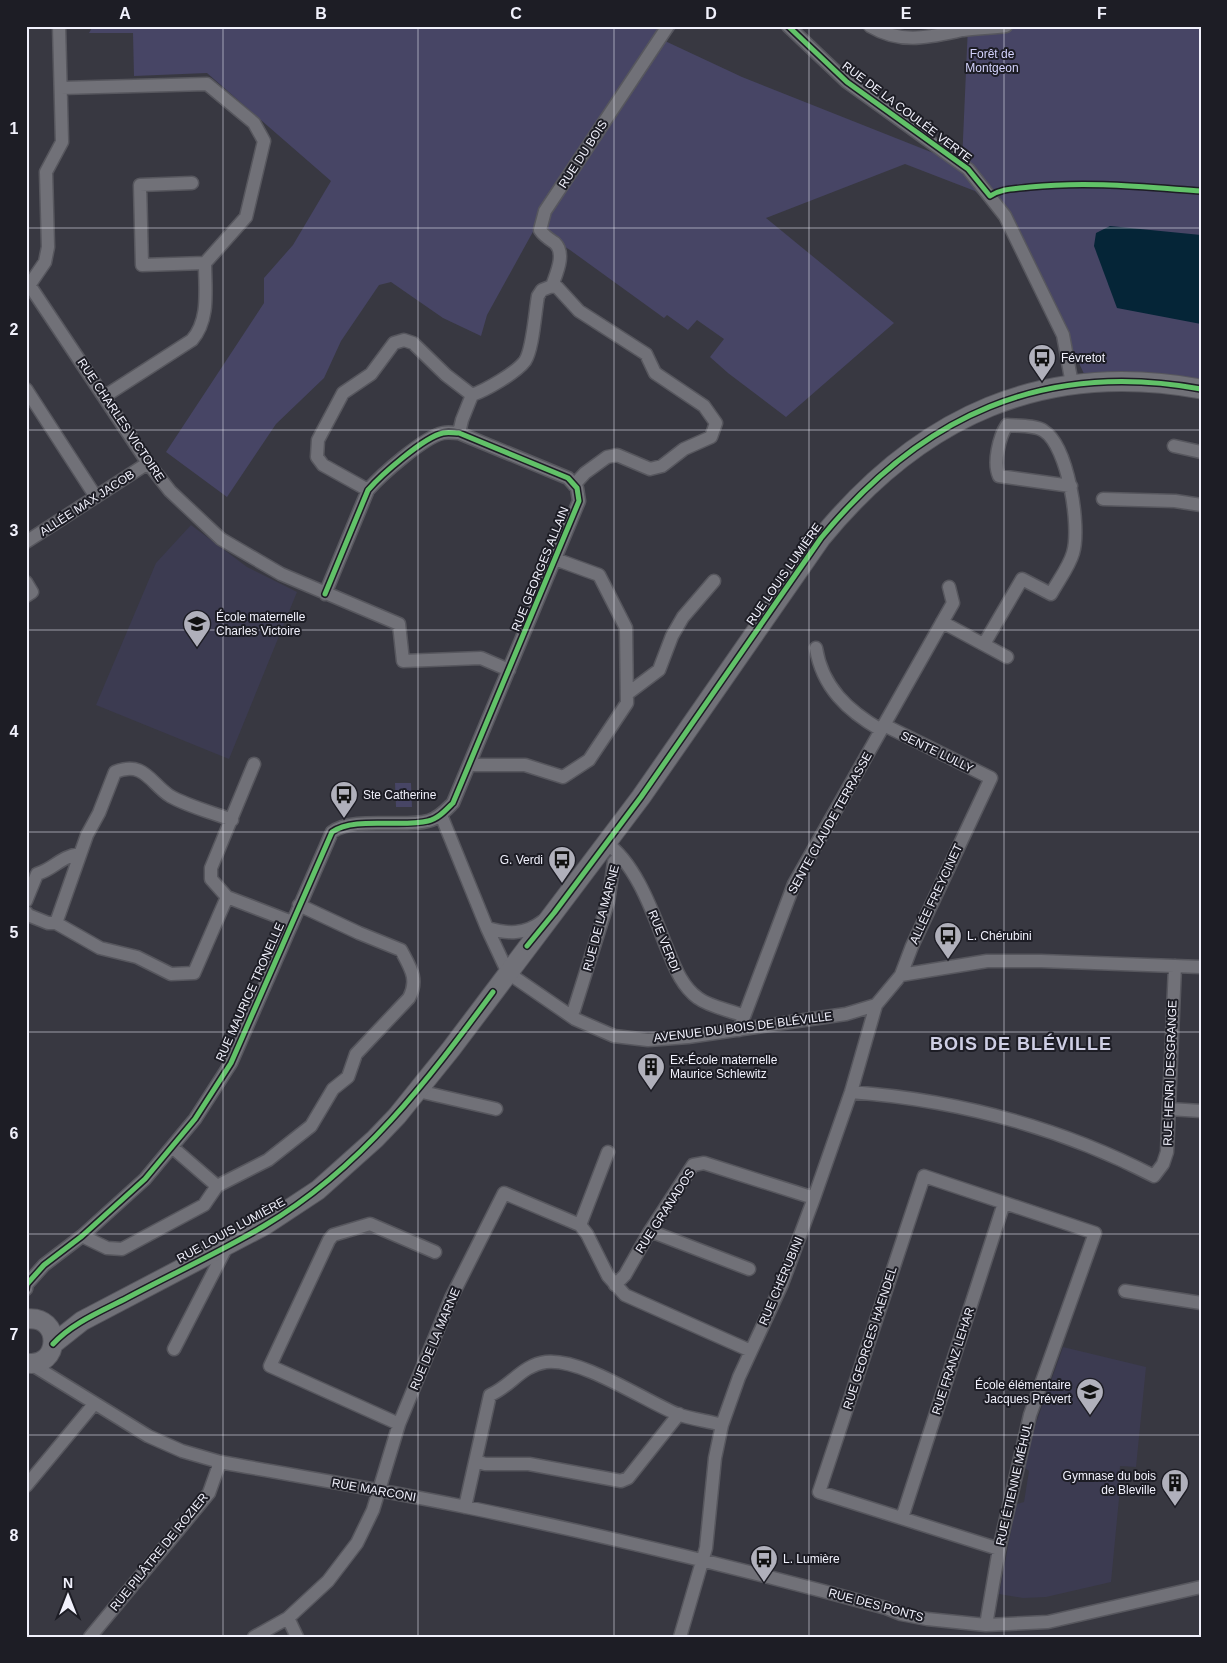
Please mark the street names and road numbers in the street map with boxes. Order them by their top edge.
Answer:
street label: RUE DE LA COULÉE VERTE [839,58,975,165]
street label: RUE DU BOIS [556,117,610,191]
street label: RUE CHARLES VICTOIRE [75,356,167,484]
street label: ALLÉE MAX JACOB [36,466,137,539]
street label: RUE GEORGES ALLAIN [509,505,571,633]
street label: RUE LOUIS LUMIÈRE [743,520,825,628]
street label: SENTE LULLY [898,728,976,776]
street label: SENTE CLAUDE TERRASSE [785,750,875,896]
street label: ALLÉE FREYCINET [906,841,966,946]
street label: RUE DE LA MARNE [580,863,622,973]
street label: RUE VERDI [645,908,683,974]
street label: RUE MAURICE TRONELLE [213,920,287,1064]
street label: RUE HENRI DESGRANGE [1160,1000,1180,1146]
street label: AVENUE DU BOIS DE BLÉVILLE [653,1008,833,1045]
street label: RUE GRANADOS [633,1166,697,1256]
street label: RUE LOUIS LUMIÈRE [174,1194,287,1266]
street label: RUE CHÉRUBINI [755,1234,806,1327]
street label: RUE GEORGES HAENDEL [840,1265,900,1411]
street label: RUE DE LA MARNE [407,1286,463,1392]
street label: RUE FRANZ LEHAR [929,1305,977,1416]
street label: RUE ÉTIENNE MÉHUL [992,1420,1035,1547]
street label: RUE MARCONI [331,1476,417,1504]
street label: RUE PILÂTRE DE ROZIER [106,1489,211,1614]
street label: RUE DES PONTS [827,1586,925,1624]

